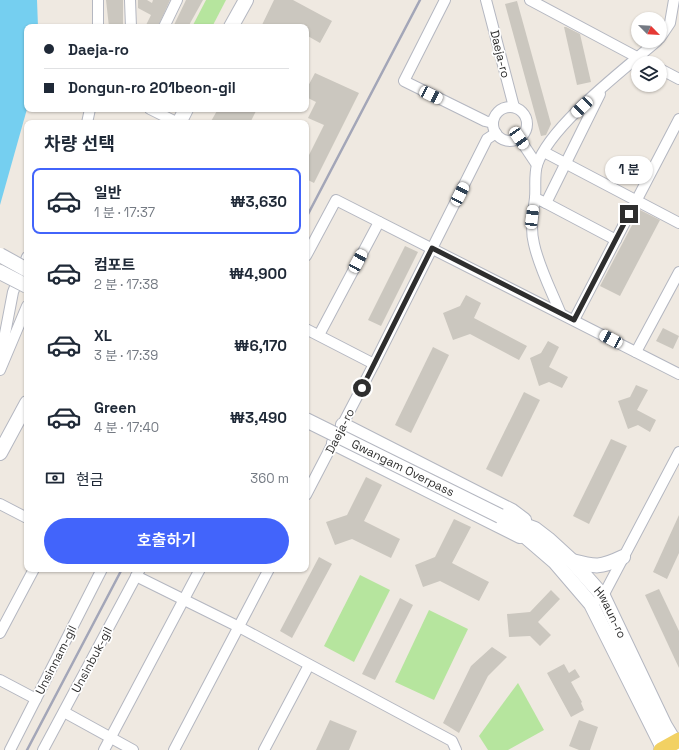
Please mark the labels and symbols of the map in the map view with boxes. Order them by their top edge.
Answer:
north arrow [631,12,667,48]
street label: Daeja-ro [486,28,514,80]
car [418,84,444,106]
car [569,94,595,120]
car [507,125,531,151]
callout: 1 분 [605,156,653,184]
car [449,181,471,207]
car [525,204,539,230]
route end [620,205,638,223]
car [347,248,369,274]
car [598,328,624,350]
route start [353,379,371,397]
street label: Daeja-ro [322,406,358,456]
street label: Gwangam Overpass [349,436,457,500]
street label: Hwaun-ro [590,583,630,641]
street label: Unsinnam-gil [32,623,80,697]
street label: Unsinbuk-gil [68,624,116,696]

